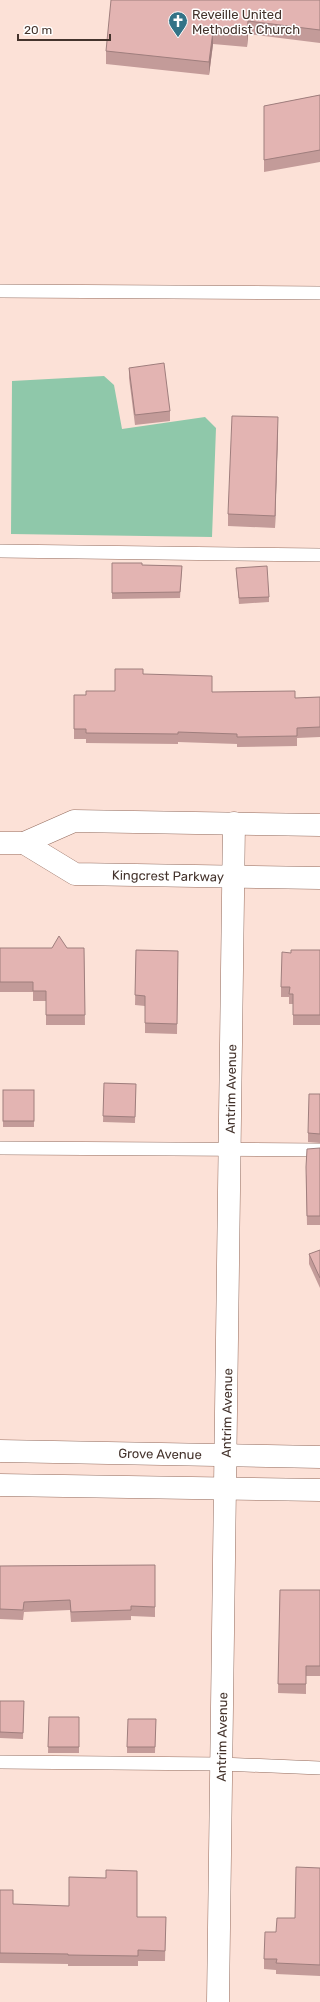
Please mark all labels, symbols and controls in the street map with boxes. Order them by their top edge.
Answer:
place label: Reveille United Methodist Church [192,7,300,37]
church icon: Reveille United Methodist Church [167,10,189,38]
scale bar [18,16,110,42]
text: 20 m [24,23,52,37]
street label: Kingcrest Parkway [112,868,224,885]
street label: Antrim Avenue [223,1044,239,1134]
street label: Antrim Avenue [219,1368,235,1458]
street label: Grove Avenue [118,1446,202,1462]
street label: Antrim Avenue [214,1692,230,1782]

